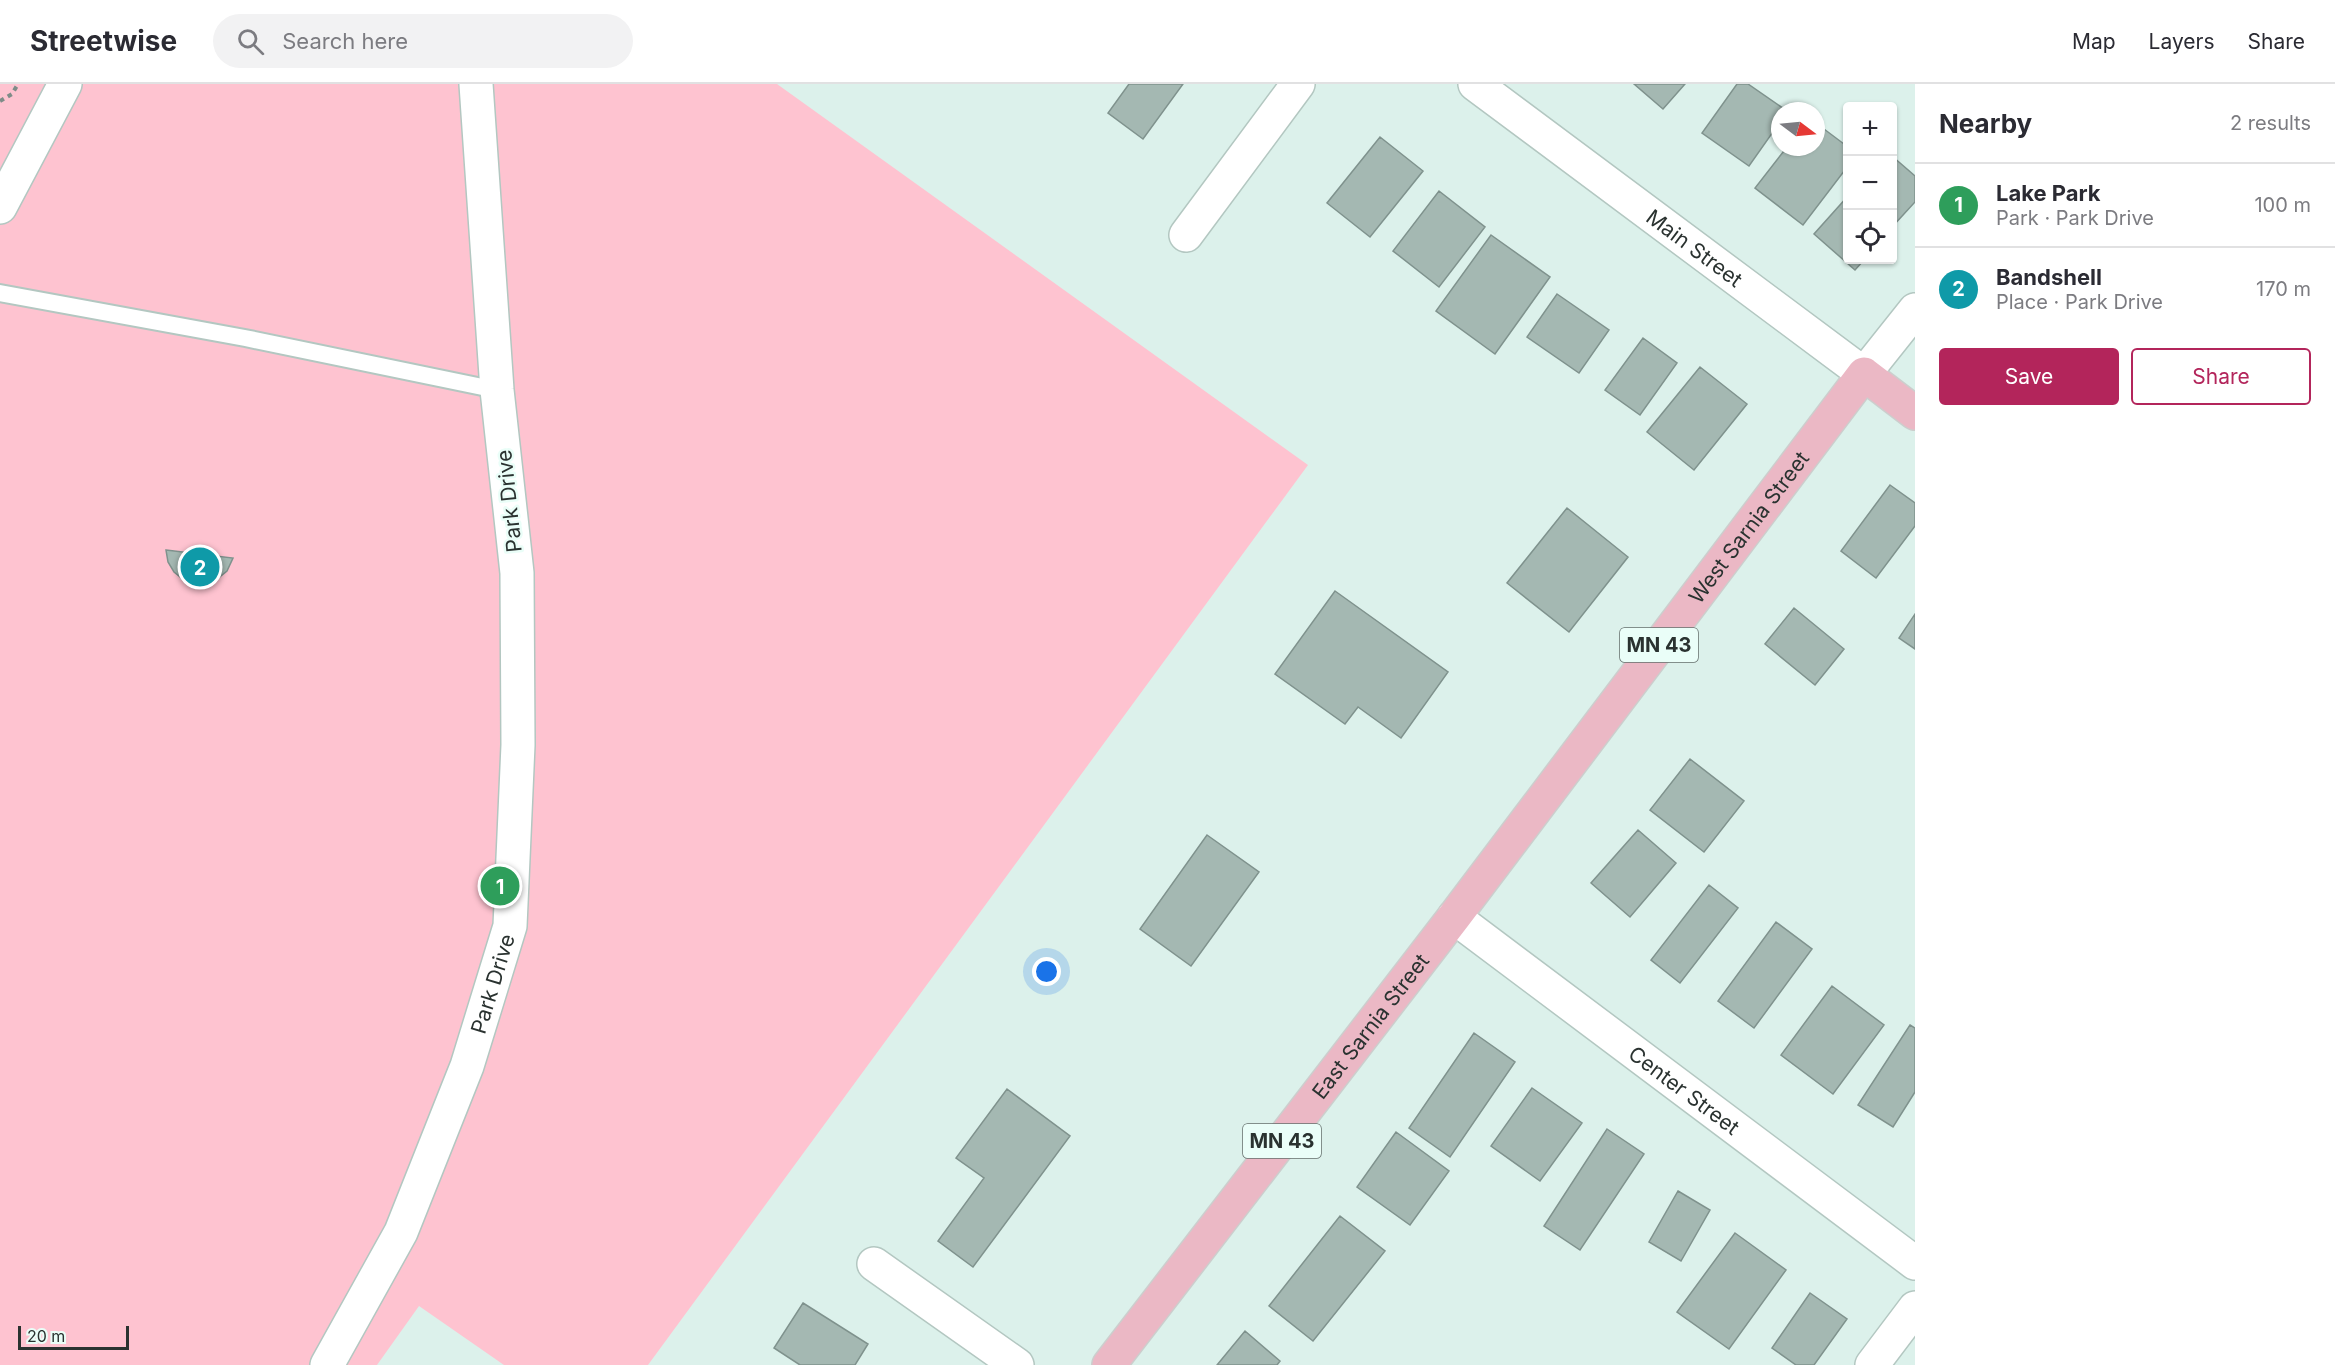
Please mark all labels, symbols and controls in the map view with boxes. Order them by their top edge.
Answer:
search box [213,14,633,68]
text: Streetwise [30,24,177,58]
icon: search [234,25,267,58]
text: Search here [282,28,408,54]
text: Map [2072,29,2116,54]
text: Layers [2149,29,2215,54]
text: Share [2248,29,2305,54]
north arrow [1771,102,1825,156]
map controls [1843,102,1897,264]
button: + [1843,102,1897,156]
text: Nearby [1939,108,2032,139]
text: 2 results [2230,111,2311,135]
button: − [1843,156,1897,210]
text: Lake Park [1996,180,2101,206]
text: 1 [1954,193,1963,217]
text: 100 m [2254,193,2311,217]
street label: Main Street [1642,204,1748,292]
text: Park · Park Drive [1996,206,2154,230]
button: locate [1843,210,1897,264]
text: Bandshell [1996,264,2102,290]
text: 2 [1952,277,1965,301]
text: 170 m [2256,277,2311,301]
text: Place · Park Drive [1996,290,2163,314]
button: Save [1939,348,2119,405]
button: Share [2131,348,2311,405]
street label: West Sarnia Street [1683,446,1814,608]
street label: Park Drive [491,448,527,554]
pin: 2 [180,544,220,590]
road number: MN 43 [1620,628,1698,662]
pin: 1 [480,864,520,908]
street label: Park Drive [465,931,519,1037]
street label: East Sarnia Street [1306,948,1434,1103]
your location [1032,957,1061,986]
street label: Center Street [1624,1040,1745,1140]
road number: MN 43 [1243,1124,1321,1158]
scale bar [18,1323,129,1350]
text: 20 m [27,1326,65,1346]

